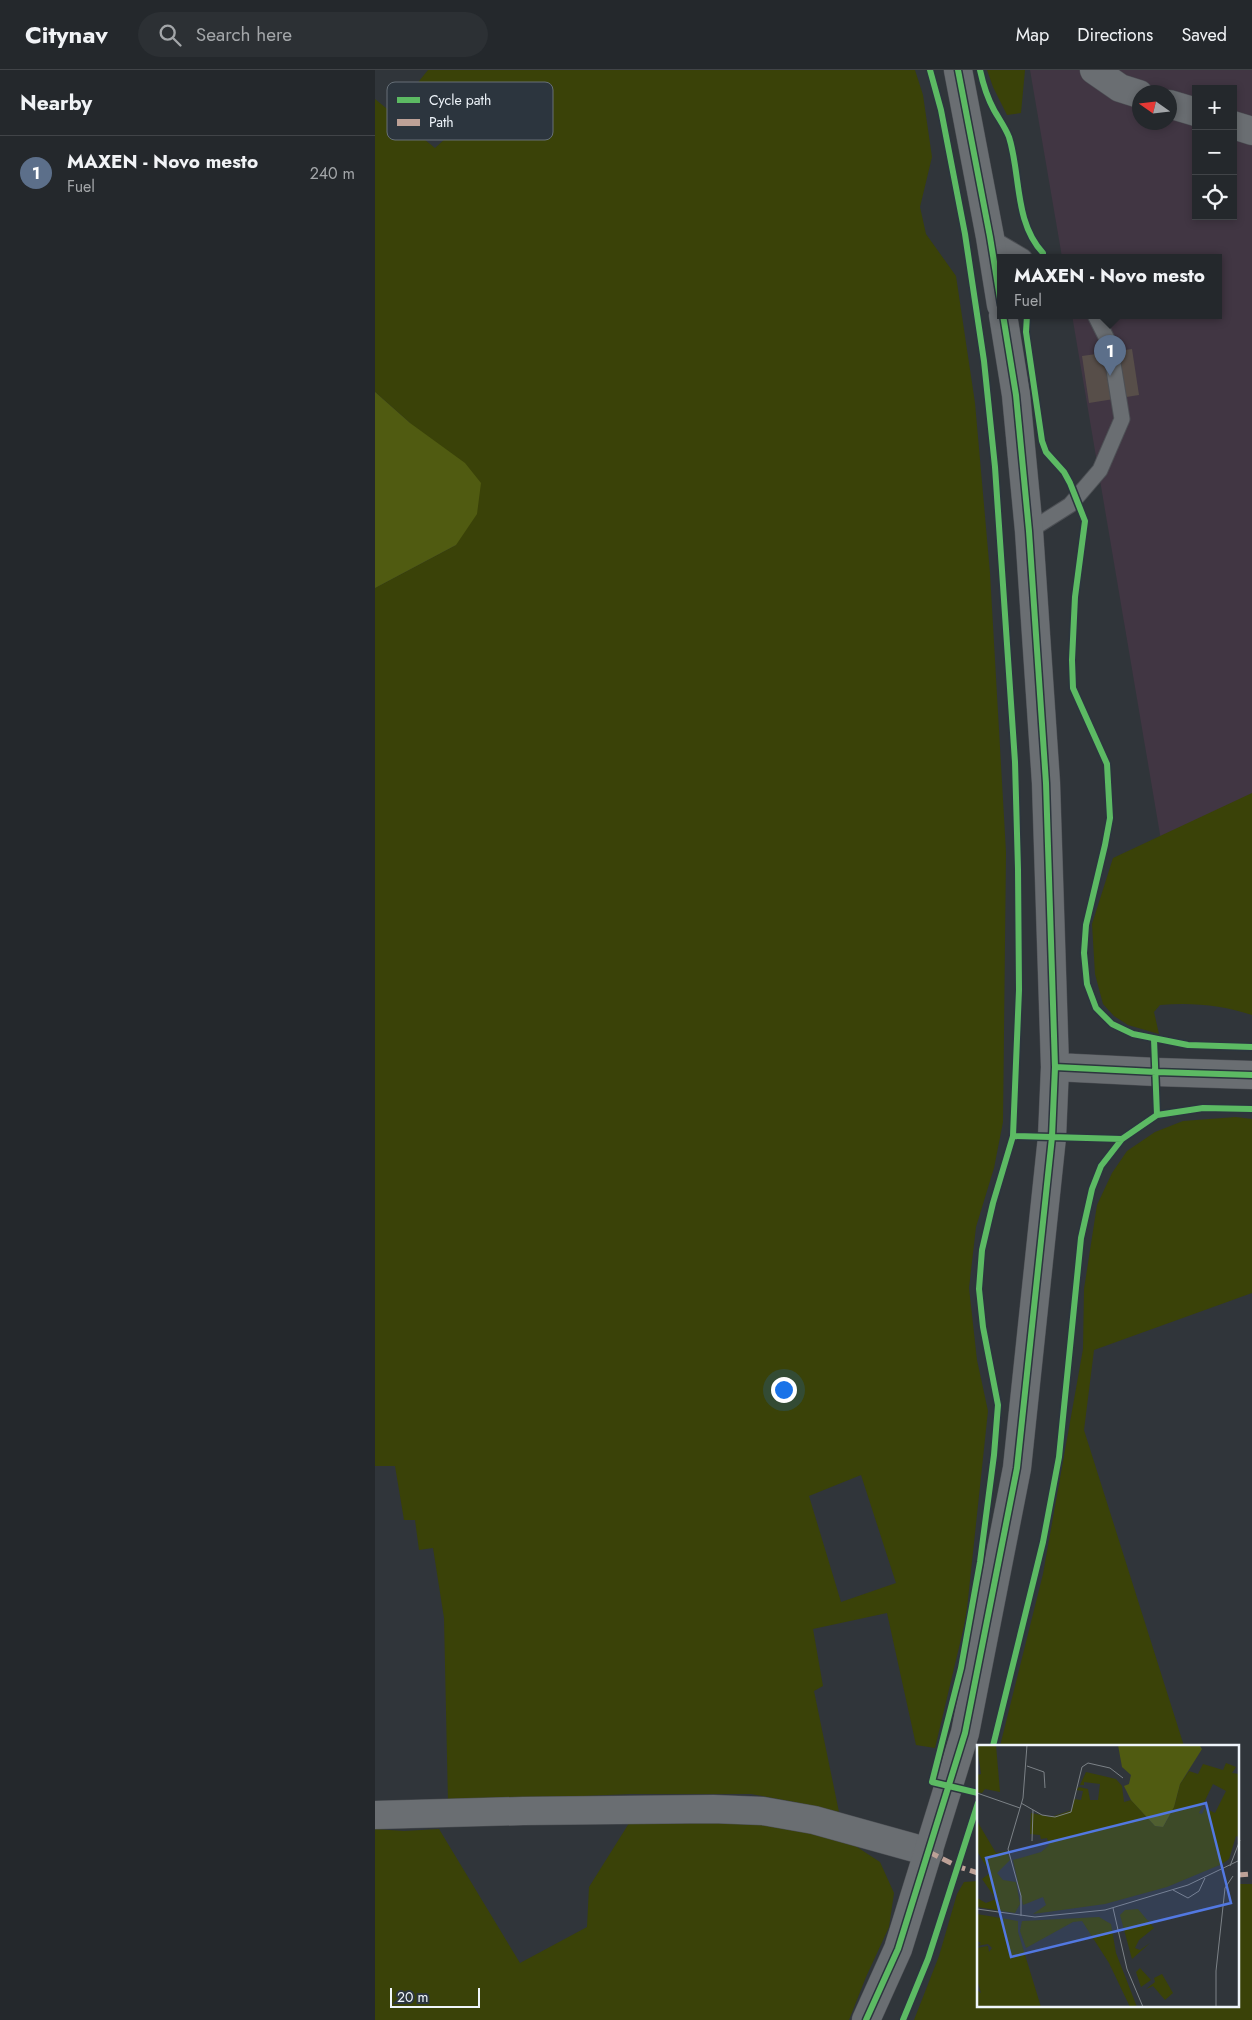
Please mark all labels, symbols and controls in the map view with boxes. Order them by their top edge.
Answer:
search box [138,12,488,57]
text: Citynav [25,17,108,52]
icon: search [156,21,184,49]
text: Search here [196,21,292,48]
text: Map [1016,22,1049,48]
text: Directions [1077,22,1153,48]
text: Saved [1181,22,1227,48]
legend [387,82,553,140]
north arrow [1132,85,1177,130]
map controls [1192,85,1237,220]
button: + [1192,85,1237,130]
text: Nearby [20,88,92,118]
text: Cycle path [429,90,491,110]
text: Path [429,112,454,132]
button: − [1192,130,1237,175]
text: MAXEN - Novo mesto [67,148,258,175]
text: 1 [32,162,40,185]
text: 240 m [310,162,355,185]
text: Fuel [67,175,95,198]
button: locate [1192,175,1237,220]
popup [997,254,1222,319]
text: MAXEN - Novo mesto [1014,262,1205,289]
text: Fuel [1014,289,1042,312]
pin: 1 [1094,335,1126,376]
your location [771,1377,797,1403]
inset map [977,1745,1239,2008]
scale bar [390,1985,480,2008]
text: 20 m [397,1987,429,2007]

